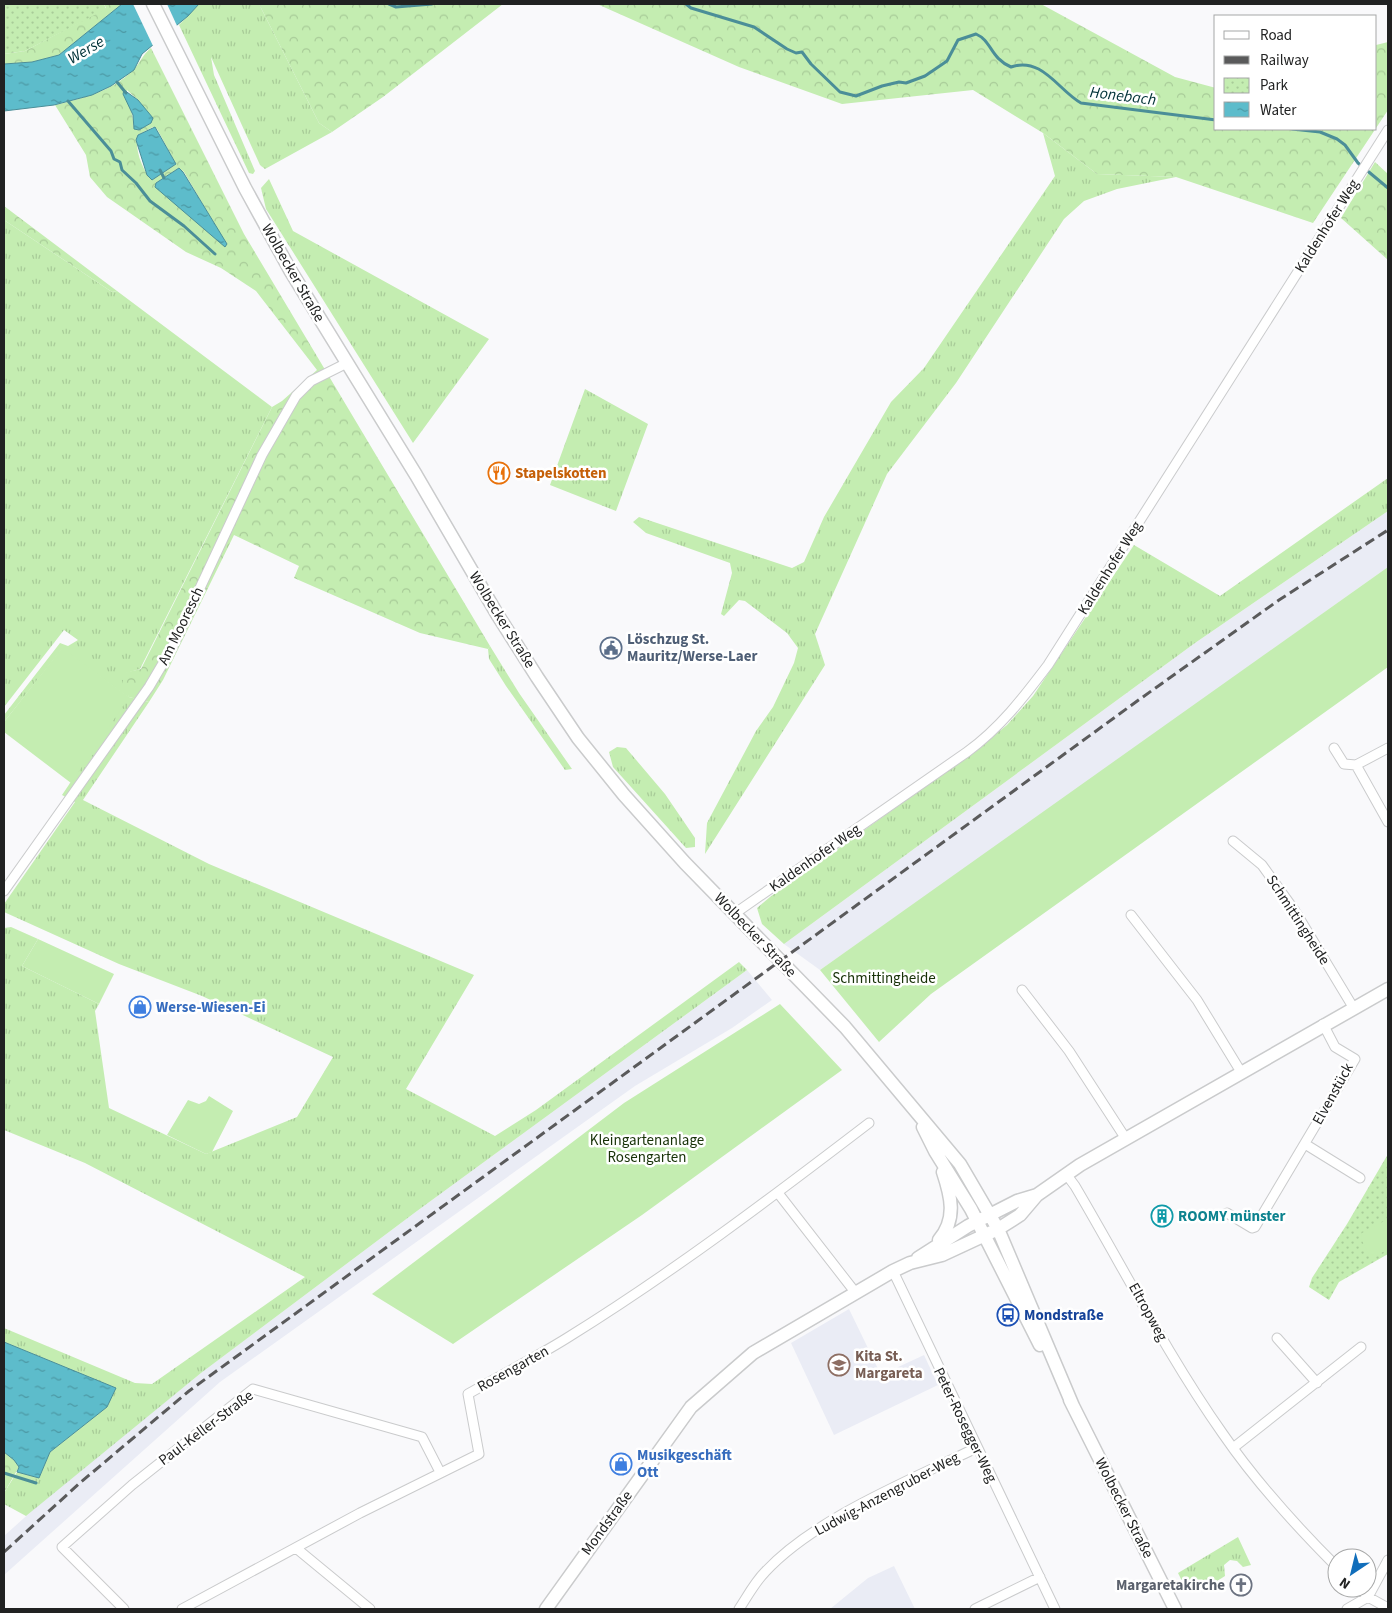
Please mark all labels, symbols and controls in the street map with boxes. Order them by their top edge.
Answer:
legend [1214,15,1377,130]
text: Road [1260,25,1292,46]
water label: Werse [64,30,109,70]
text: Railway [1260,50,1309,71]
text: Park [1260,75,1289,96]
water label: Honebach [1089,81,1157,111]
text: Water [1260,100,1297,121]
street label: Kaldenhofer Weg [1290,175,1364,277]
street label: Wolbecker Straße [256,220,330,326]
restaurant icon: Stapelskotten [487,461,511,485]
place label: Stapelskotten [515,463,607,484]
street label: Kaldenhofer Weg [1073,517,1147,619]
street label: Wolbecker Straße [464,568,540,672]
street label: Am Mooresch [153,583,209,669]
place label: Löschzug St. Mauritz/Werse-Laer [627,629,757,667]
public building icon: Löschzug St. Mauritz/Werse-Laer [599,636,623,660]
street label: Kaldenhofer Weg [765,819,865,897]
street label: Schmittingheide [1261,871,1335,969]
street label: Wolbecker Straße [709,888,801,982]
park label: Schmittingheide [832,968,936,989]
shop icon: Werse-Wiesen-Ei [128,995,152,1019]
place label: Werse-Wiesen-Ei [156,997,266,1018]
street label: Elvenstück [1307,1059,1359,1129]
park label: Kleingartenanlage Rosengarten [590,1130,704,1168]
building icon: ROOMY münster [1150,1204,1174,1228]
place label: ROOMY münster [1178,1206,1286,1227]
street label: Eltropweg [1123,1279,1173,1345]
bus stop icon: Mondstraße [996,1303,1020,1327]
place label: Mondstraße [1024,1305,1104,1326]
street label: Rosengarten [473,1341,553,1397]
place label: Kita St. Margareta [855,1346,923,1384]
school or university icon: Kita St. Margareta [827,1353,851,1377]
street label: Peter-Rosegger-Weg [928,1364,1002,1486]
street label: Paul-Keller-Straße [154,1385,258,1471]
place label: Musikgeschäft Ott [637,1445,732,1483]
street label: Ludwig-Anzengruber-Weg [811,1447,963,1541]
shop icon: Musikgeschäft Ott [609,1452,633,1476]
street label: Wolbecker Straße [1090,1454,1158,1562]
street label: Mondstraße [576,1486,638,1560]
north arrow [1327,1548,1377,1598]
text: N [1336,1572,1355,1594]
church icon: Margaretakirche [1229,1573,1253,1597]
place label: Margaretakirche [1116,1575,1225,1596]

